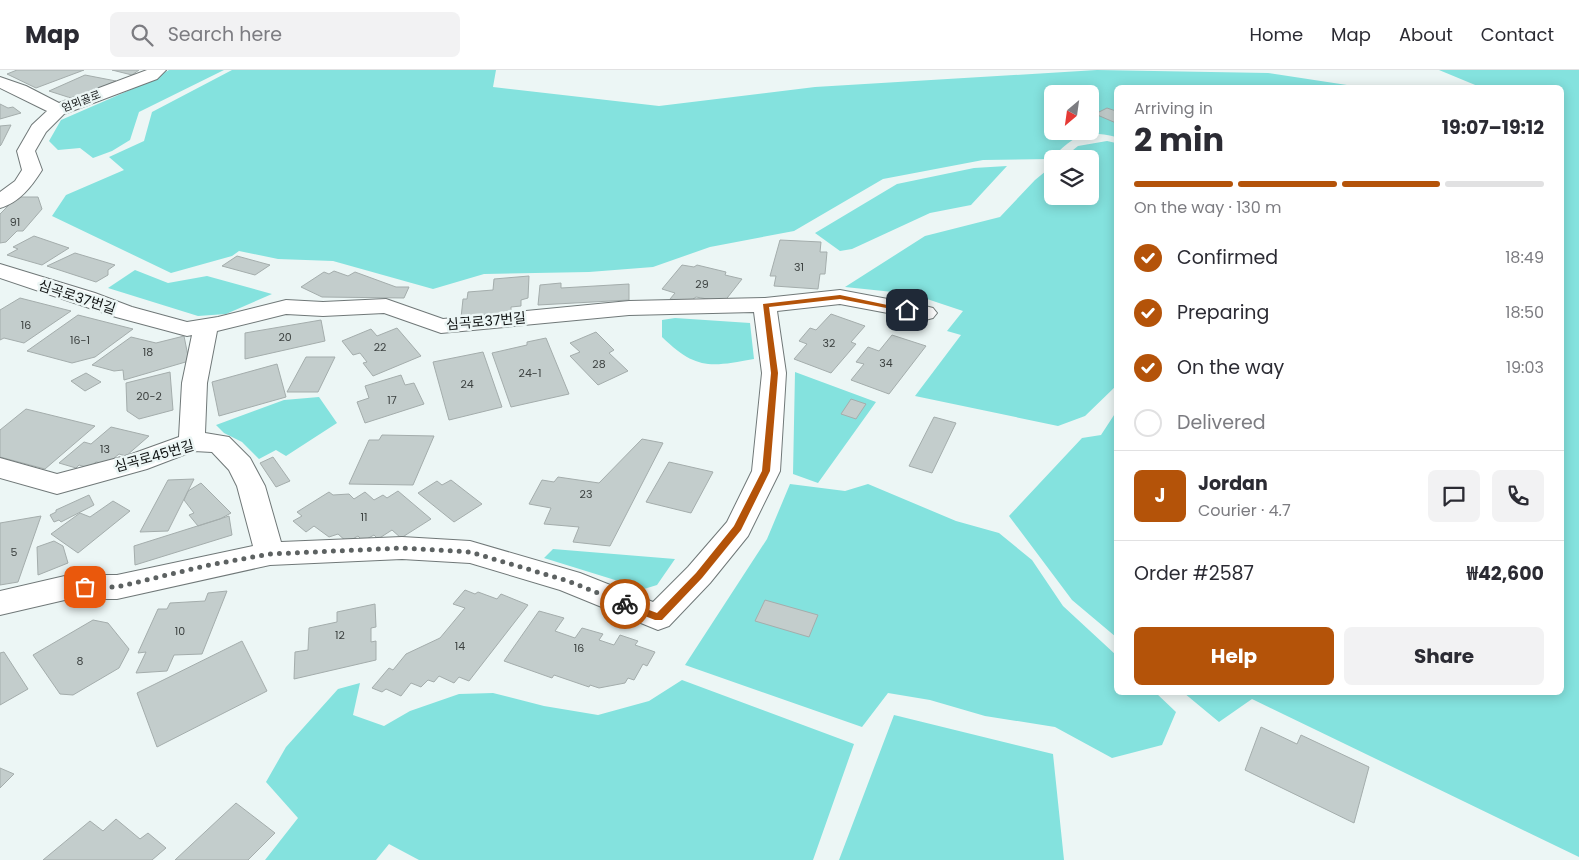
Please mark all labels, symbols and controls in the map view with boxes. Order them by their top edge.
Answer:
search box [110,12,460,57]
text: Map [25,18,80,51]
icon: search [128,21,156,49]
text: Search here [168,21,282,48]
text: Home [1249,22,1303,47]
text: Map [1331,22,1371,47]
text: About [1399,22,1453,47]
text: Contact [1481,22,1554,47]
north arrow [1044,85,1099,140]
map controls [1044,85,1099,205]
street label: 엄뫼골로 [59,86,103,116]
text: Arriving in [1134,97,1213,120]
text: 19:07–19:12 [1442,114,1544,141]
text: 2 min [1134,117,1224,162]
button: layers [1044,150,1099,205]
text: On the way · 130 m [1134,196,1282,219]
house number: 91 [10,214,20,230]
icon: check [1134,244,1162,272]
text: Confirmed [1177,244,1278,271]
text: 18:49 [1505,246,1544,269]
house number: 31 [794,259,804,275]
street label: 심곡로37번길 [36,275,118,319]
house number: 29 [695,276,709,292]
pin [886,289,928,331]
icon: home [893,296,921,324]
icon: check [1134,299,1162,327]
text: Preparing [1177,299,1269,326]
text: 18:50 [1505,301,1544,324]
street label: 심곡로37번길 [445,308,527,334]
house number: 16 [21,317,31,333]
house number: 20 [278,329,292,345]
house number: 16-1 [70,332,90,348]
house number: 32 [823,335,835,351]
house number: 22 [374,339,386,355]
house number: 18 [143,344,153,360]
icon: check [1134,354,1162,382]
text: On the way [1177,354,1284,381]
house number: 34 [879,355,893,371]
house number: 28 [592,356,606,372]
text: 19:03 [1506,356,1544,379]
house number: 24-1 [519,365,541,381]
house number: 24 [460,376,474,392]
house number: 20-2 [136,388,162,404]
house number: 17 [387,392,397,408]
text: Delivered [1177,409,1266,436]
street label: 심곡로45번길 [112,435,196,477]
house number: 13 [100,441,110,457]
text: Jordan [1198,470,1268,497]
button: chat [1428,470,1480,522]
button: phone [1492,470,1544,522]
text: J [1155,482,1165,509]
house number: 23 [580,486,592,502]
text: Courier · 4.7 [1198,499,1291,522]
house number: 11 [360,509,368,525]
house number: 5 [11,544,18,560]
text: Order #2587 [1134,560,1254,587]
text: ₩42,600 [1467,560,1544,587]
pin [64,566,106,608]
icon: bag [71,573,99,601]
courier [600,579,650,629]
icon: bike [611,590,639,618]
house number: 10 [175,623,185,639]
house number: 12 [335,627,345,643]
button: Help [1134,627,1334,685]
button: Share [1344,627,1544,685]
house number: 14 [455,638,465,654]
house number: 16 [574,640,584,656]
house number: 8 [77,653,84,669]

